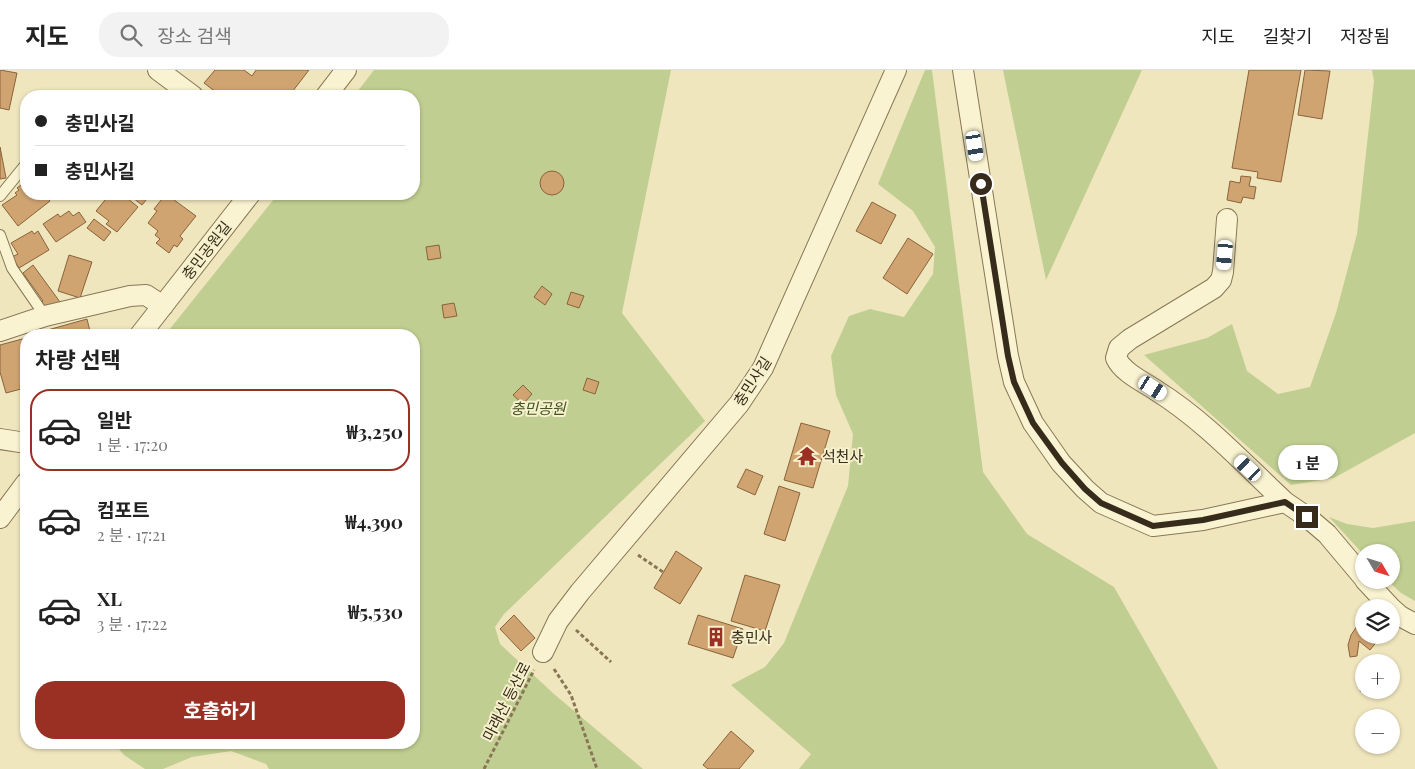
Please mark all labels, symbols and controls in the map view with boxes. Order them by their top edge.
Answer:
search box [99,12,449,57]
text: 지도 [25,19,69,51]
icon: search [117,21,145,49]
text: 장소 검색 [157,22,232,48]
text: 지도 [1202,24,1235,48]
text: 길찾기 [1263,24,1312,48]
text: 저장됨 [1340,24,1390,48]
text: 충민사길 [65,109,135,135]
car [965,130,984,162]
text: 충민사길 [65,157,135,183]
route start [970,173,992,195]
street label: 충민공원길 [177,217,235,283]
car [1216,239,1233,271]
text: 차량 선택 [35,344,121,374]
street label: 충민사길 [729,352,775,410]
car [1136,374,1169,402]
park label: 충민공원 [510,398,567,418]
text: 일반 [97,406,132,432]
icon: car [37,408,82,453]
text: ₩3,250 [346,418,403,444]
text: 1 분 · 17:20 [97,434,168,455]
callout: 1 분 [1277,444,1337,480]
temple icon: 석천사 [796,445,818,467]
place label: 석천사 [822,446,864,466]
car [1231,452,1264,484]
text: 1 분 [1296,452,1320,473]
text: 컴포트 [97,496,149,522]
icon: car [37,498,82,543]
route end [1296,506,1318,528]
text: ₩4,390 [345,508,403,534]
text: 2 분 · 17:21 [97,524,166,545]
north arrow [1355,544,1400,589]
map controls [1355,544,1400,754]
text: XL [97,585,122,611]
icon: car [37,588,82,633]
text: ₩5,530 [348,598,403,624]
button: layers [1355,599,1400,644]
text: 3 분 · 17:22 [97,613,167,634]
building icon: 충민사 [705,626,727,648]
place label: 충민사 [731,627,773,647]
button: + [1355,654,1400,699]
street label: 마래산 등산로 [477,658,535,744]
button: 호출하기 [35,681,405,739]
button: − [1355,709,1400,754]

